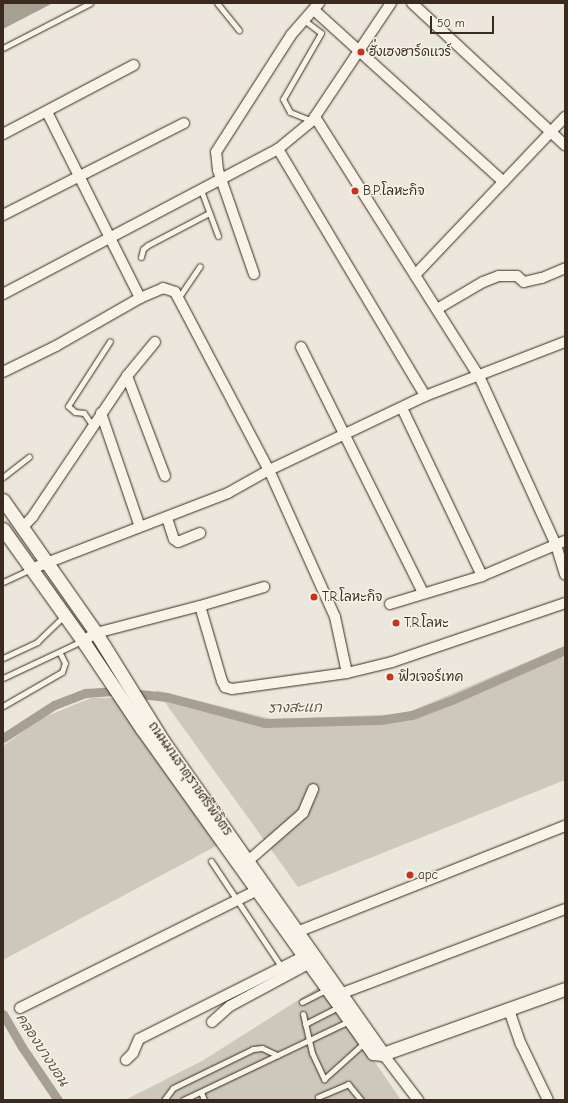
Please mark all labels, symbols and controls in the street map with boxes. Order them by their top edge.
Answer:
scale bar [432,8,496,34]
text: 50 m [437,16,465,30]
place label: ฮั่งเฮงฮาร์ดแวร์ [369,44,451,60]
marker: ฮั่งเฮงฮาร์ดแวร์ [356,47,366,57]
place label: B.P.โลหะกิจ [363,183,425,199]
marker: B.P.โลหะกิจ [350,186,360,196]
place label: T.R.โลหะกิจ [322,589,382,605]
marker: T.R.โลหะกิจ [309,592,319,602]
place label: T.R.โลหะ [404,615,449,631]
marker: T.R.โลหะ [391,618,401,628]
place label: ฟิวเจอร์เทค [398,669,463,685]
marker: ฟิวเจอร์เทค [385,672,395,682]
water label: รางสะแก [268,699,322,717]
street label: ถนนมนธาตุราชศรีพิจิตร [145,719,235,839]
place label: apc [418,867,438,883]
marker: apc [405,870,415,880]
water label: คลองบางบอน [12,1010,72,1090]

